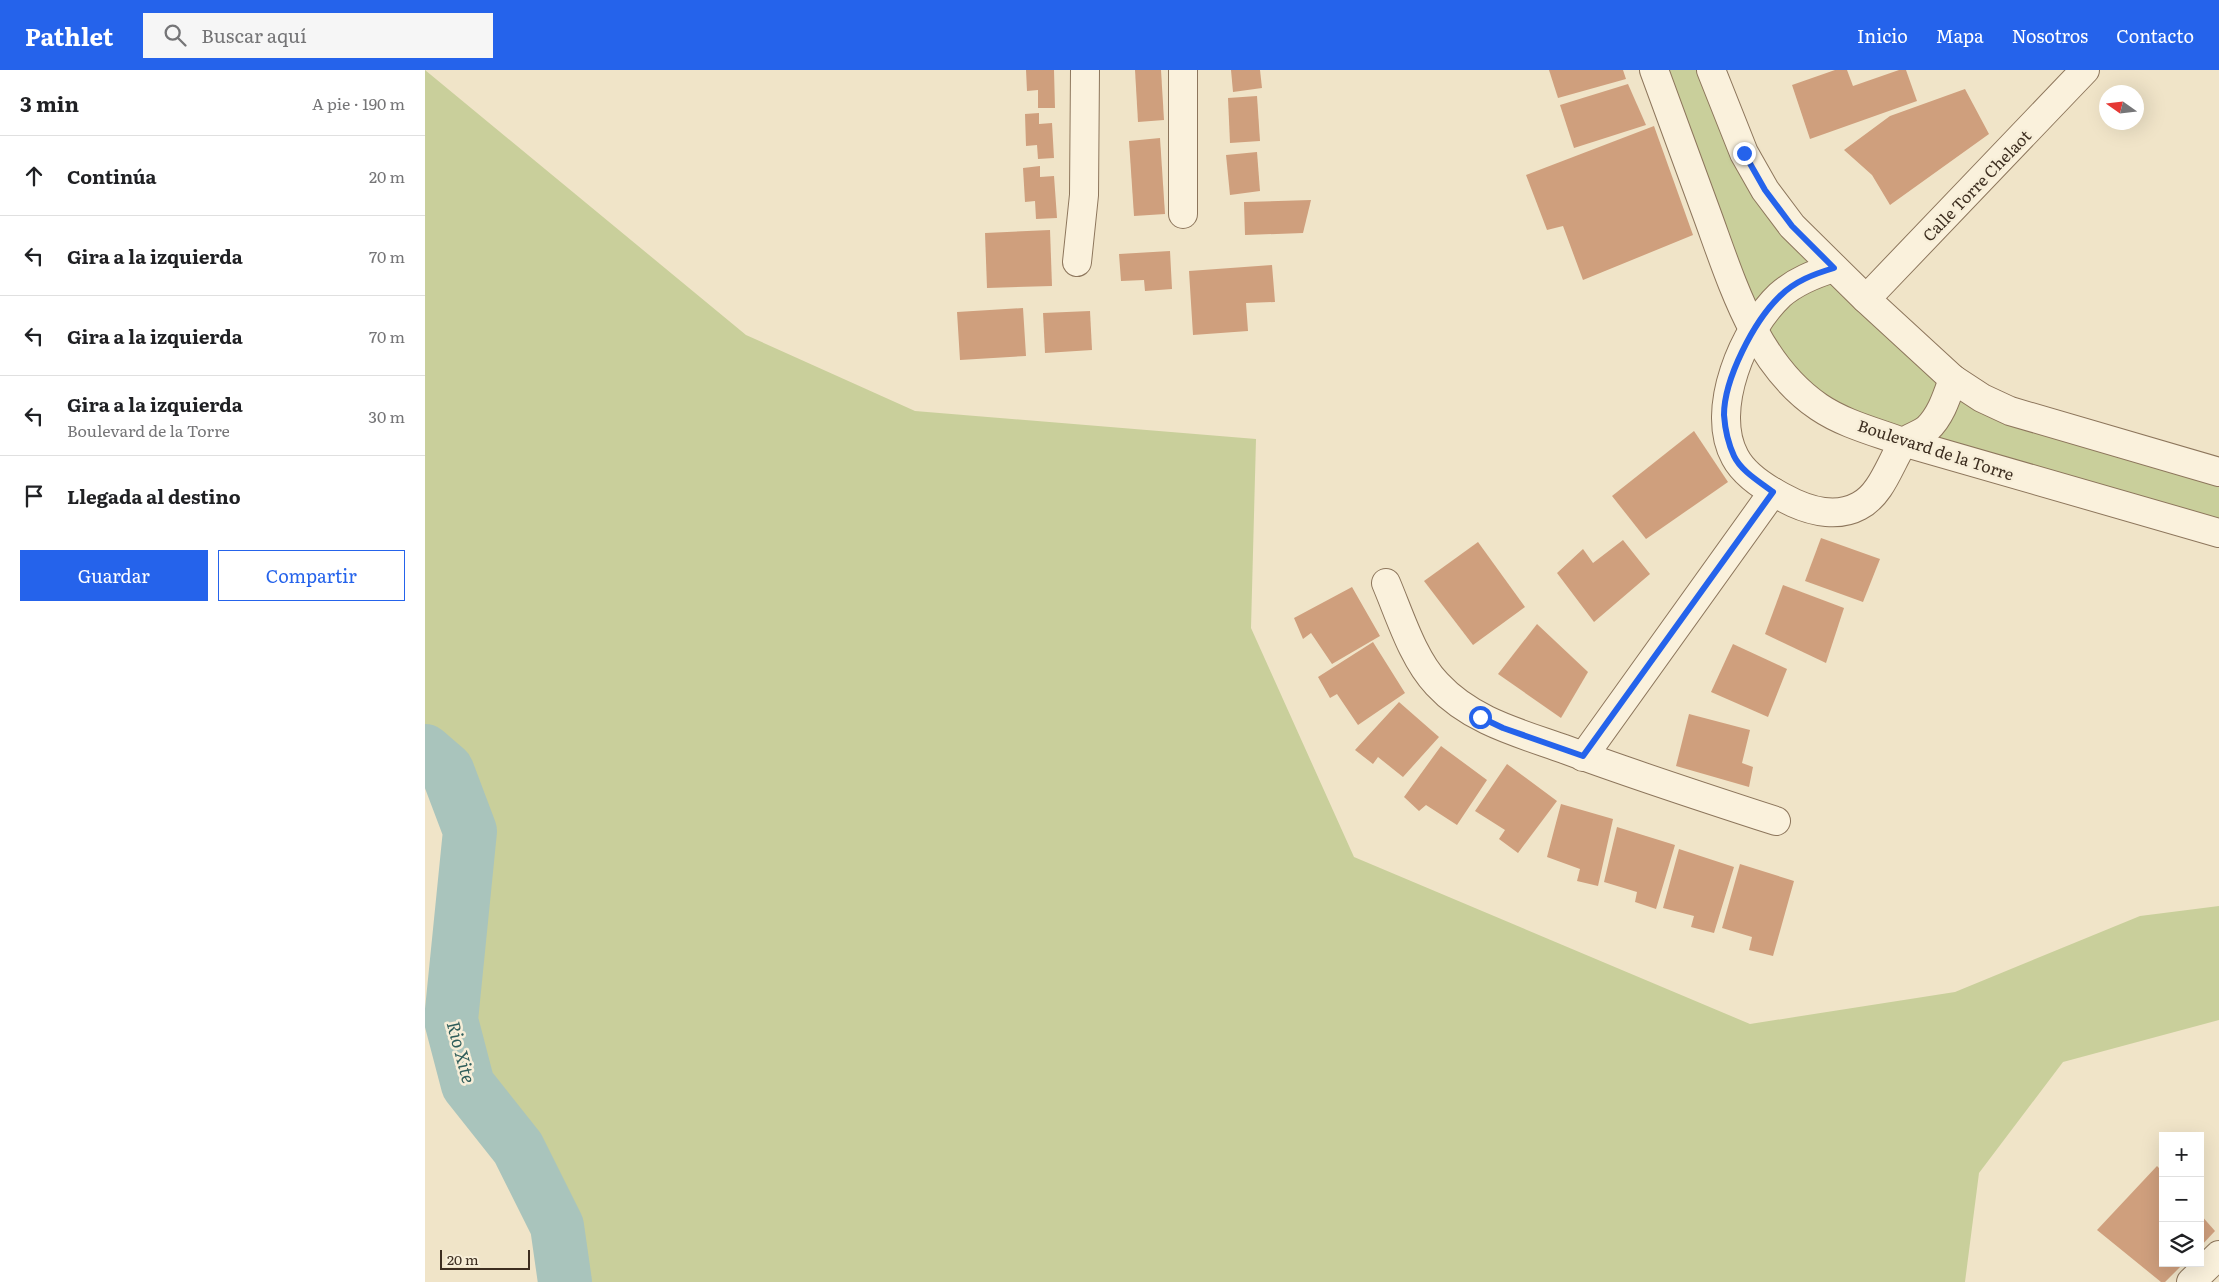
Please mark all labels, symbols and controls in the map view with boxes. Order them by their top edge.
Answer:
search box [143,13,493,58]
text: Pathlet [25,18,113,53]
icon: search [161,21,189,49]
text: Buscar aquí [201,21,307,49]
text: Inicio [1857,22,1908,49]
text: Mapa [1936,22,1984,49]
text: Nosotros [2012,22,2088,49]
text: Contacto [2116,22,2194,49]
north arrow [2099,85,2144,130]
text: 3 min [20,87,79,118]
text: A pie · 190 m [312,91,405,115]
street label: Calle Torre Chelaot [1916,123,2036,246]
route end [1733,142,1756,165]
icon: ahead [20,162,48,190]
text: Continúa [67,162,157,190]
text: 20 m [369,164,405,188]
icon: left [20,242,48,270]
text: Gira a la izquierda [67,242,243,270]
text: 70 m [369,244,405,268]
icon: left [20,322,48,350]
text: Gira a la izquierda [67,322,243,350]
text: 70 m [369,324,405,348]
text: Gira a la izquierda [67,390,243,418]
icon: left [20,402,48,430]
text: 30 m [368,404,405,428]
street label: Boulevard de la Torre [1855,412,2017,486]
text: Boulevard de la Torre [67,418,230,442]
icon: arrive [20,482,48,510]
text: Llegada al destino [67,482,241,510]
button: Guardar [20,550,208,601]
button: Compartir [218,550,405,601]
route start [1469,706,1492,729]
water label: Rio Xite [441,1018,483,1086]
map controls [2159,1132,2204,1267]
button: + [2159,1132,2204,1177]
button: − [2159,1177,2204,1222]
button: layers [2159,1222,2204,1267]
scale bar [440,1247,530,1270]
text: 20 m [447,1249,479,1269]

